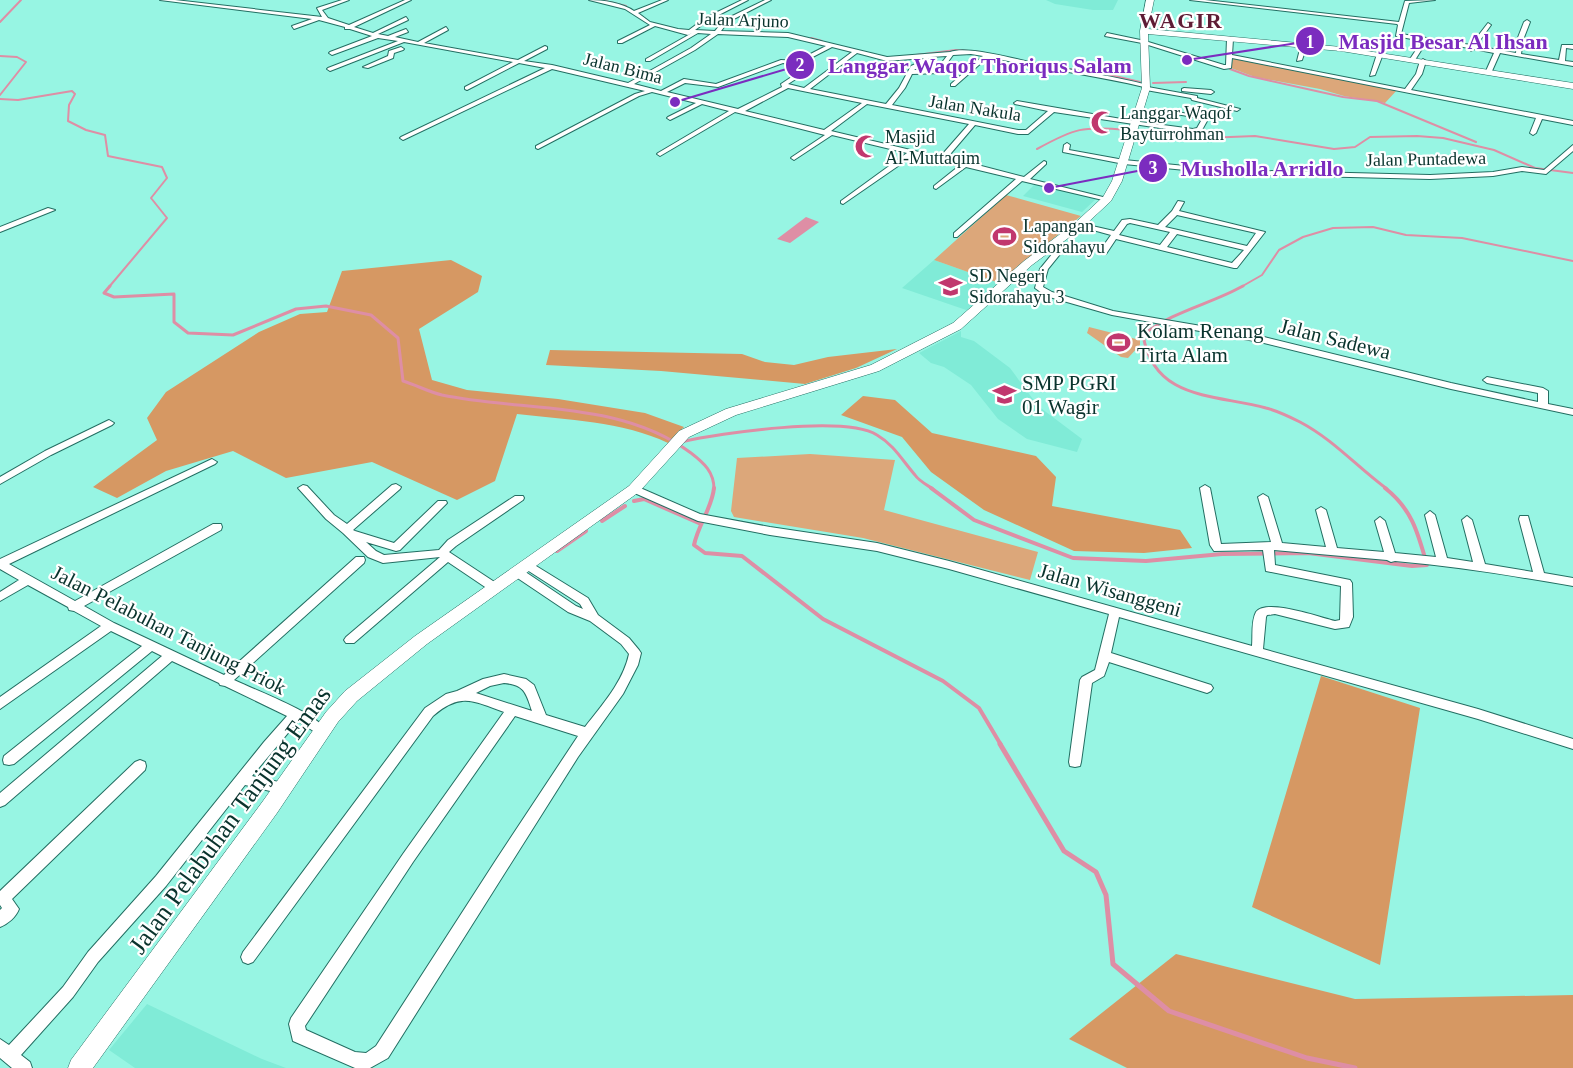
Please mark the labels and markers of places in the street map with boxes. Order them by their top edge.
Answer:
callout: Masjid Besar Al Ihsan [1295,21,1560,61]
callout: Langgar Waqof Thoriqus Salam [785,45,1144,85]
place label: Langgar Waqof Bayturrohman [1120,103,1232,144]
mosque icon: Langgar Waqof Bayturrohman [1089,110,1115,136]
place label: Masjid Al-Muttaqim [885,127,980,168]
mosque icon: Masjid Al-Muttaqim [854,134,880,160]
callout: Musholla Arridlo [1138,148,1356,188]
place label: Lapangan Sidorahayu [1023,216,1105,257]
sports icon: Lapangan Sidorahayu [992,223,1018,249]
place label: SD Negeri Sidorahayu 3 [969,266,1064,307]
school or university icon: SD Negeri Sidorahayu 3 [938,273,964,299]
place label: Kolam Renang Tirta Alam [1137,319,1264,367]
sports icon: Kolam Renang Tirta Alam [1106,330,1132,356]
place label: SMP PGRI 01 Wagir [1022,371,1116,419]
school or university icon: SMP PGRI 01 Wagir [991,382,1017,408]

